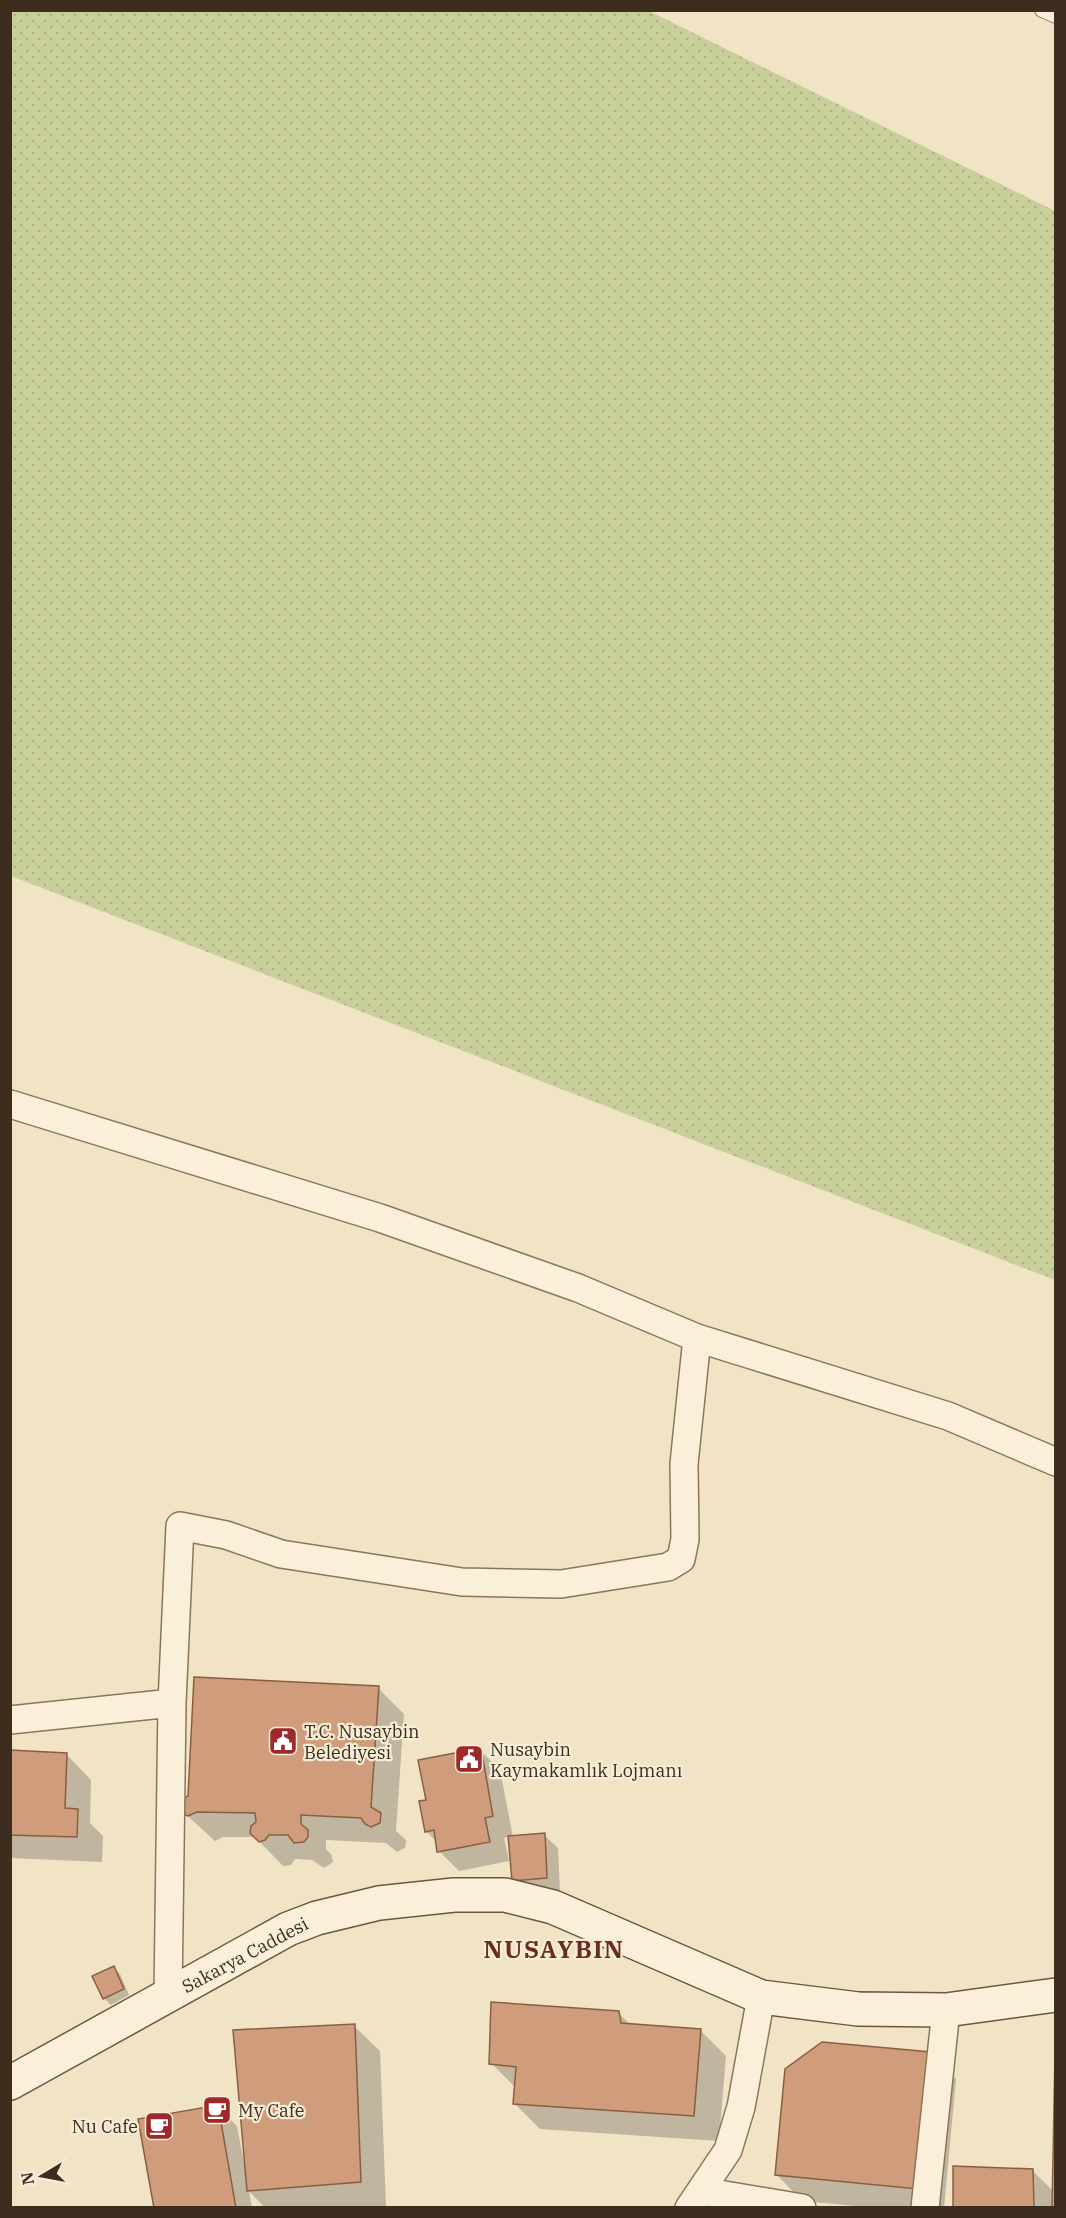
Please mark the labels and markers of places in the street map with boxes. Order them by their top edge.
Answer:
place label: T.C. Nusaybin Belediyesi [304,1720,420,1764]
public building icon: T.C. Nusaybin Belediyesi [267,1725,299,1757]
place label: Nusaybin Kaymakamlık Lojmanı [490,1738,683,1782]
public building icon: Nusaybin Kaymakamlık Lojmanı [453,1743,485,1775]
cafe icon: My Cafe [201,2094,233,2126]
place label: My Cafe [238,2099,304,2122]
cafe icon: Nu Cafe [143,2110,175,2142]
place label: Nu Cafe [72,2115,138,2138]

